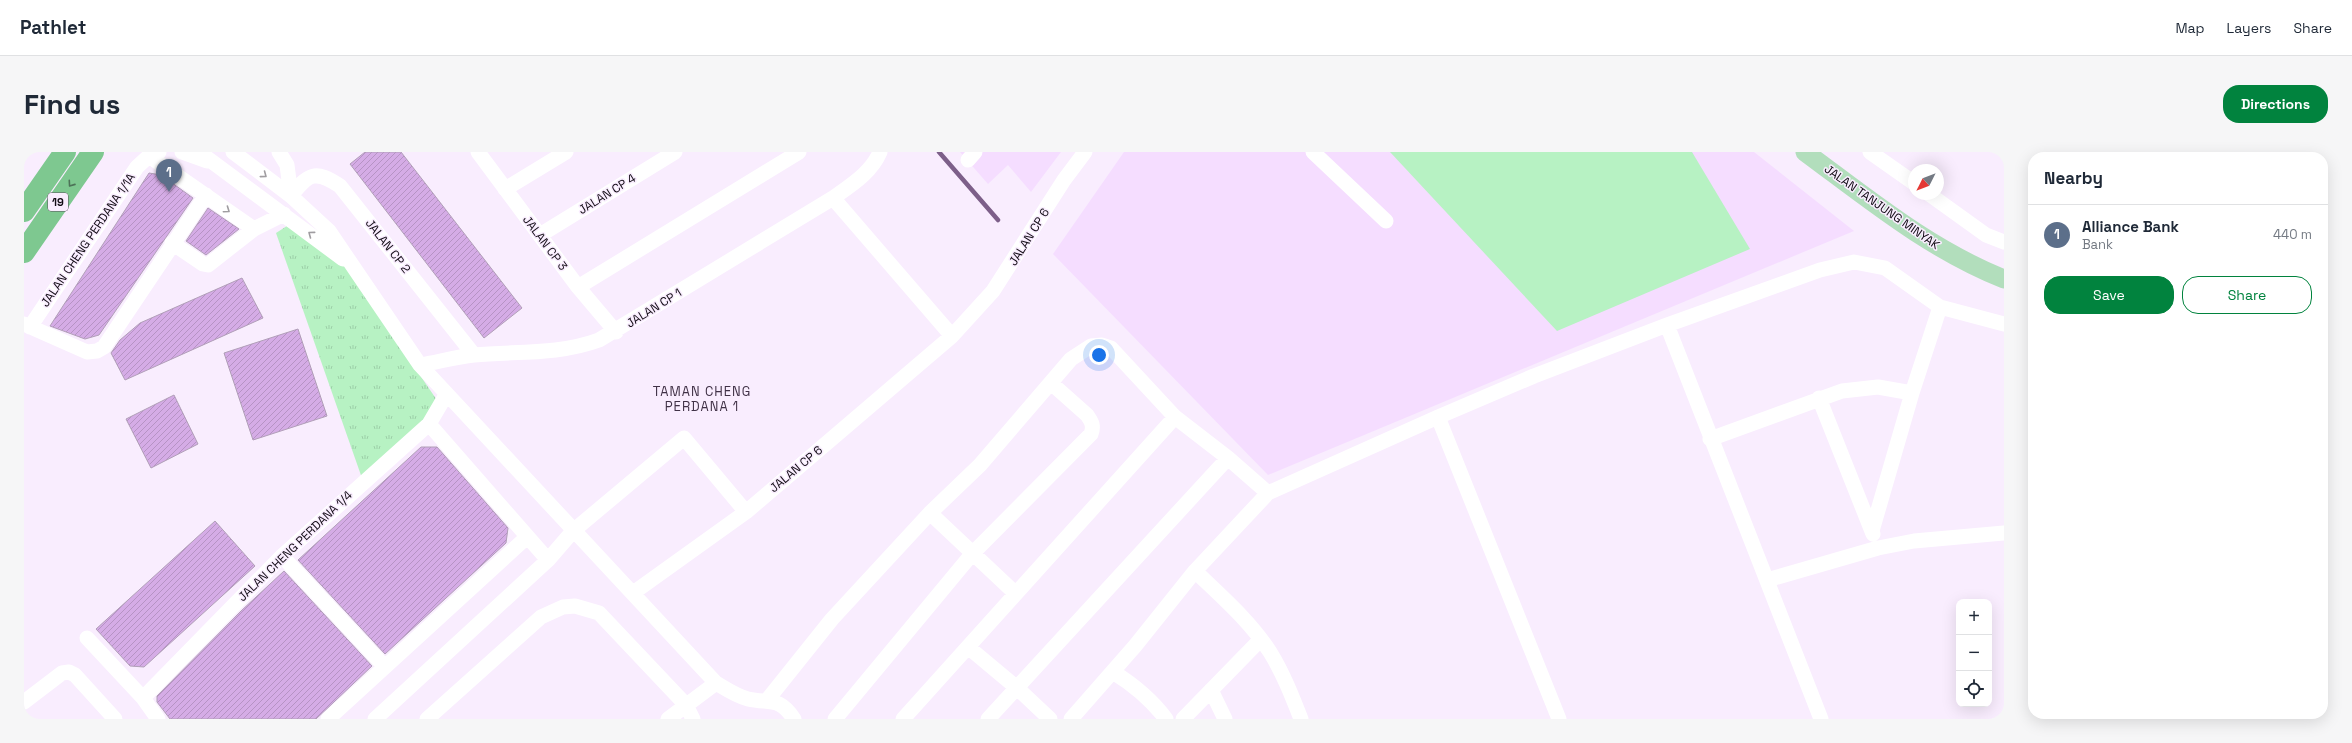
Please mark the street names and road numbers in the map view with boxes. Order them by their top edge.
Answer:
street label: JALAN TANJUNG MINYAK [1821,161,1943,253]
street label: JALAN CHENG PERDANA 1/1A [37,170,139,310]
street label: JALAN CP 4 [575,170,639,218]
road number: 19 [48,193,68,211]
street label: JALAN CP 6 [1005,205,1053,269]
street label: JALAN CP 3 [519,212,571,274]
street label: JALAN CP 2 [362,216,414,276]
street label: JALAN CP 1 [623,285,685,331]
street label: JALAN CP 6 [766,442,826,496]
street label: JALAN CHENG PERDANA 1/4 [234,487,356,605]

